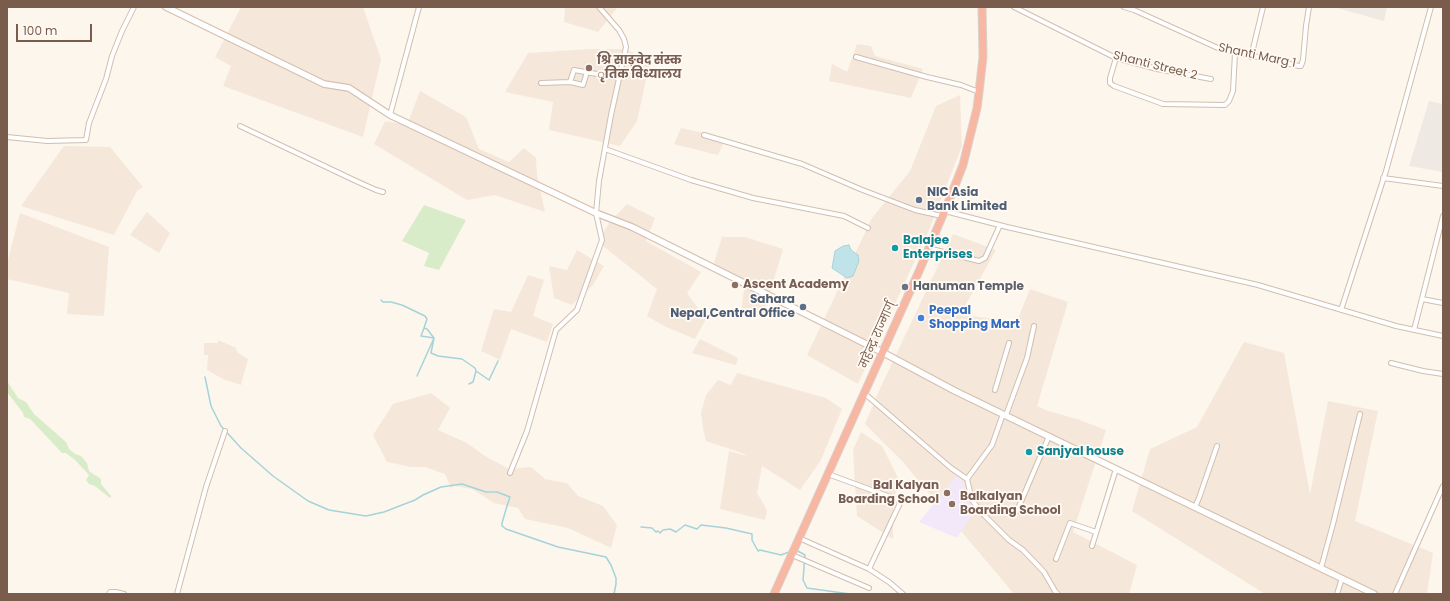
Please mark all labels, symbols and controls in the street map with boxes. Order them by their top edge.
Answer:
scale bar [18,16,94,42]
text: 100 m [23,22,57,39]
street label: Shanti Marg 1 [1217,41,1297,71]
street label: Shanti Street 2 [1111,49,1199,83]
place label: श्रि साङ्वेद संस्क ृतिक विध्यालय [597,54,682,82]
marker: श्रि साङ्वेद संस्क ृतिक विध्यालय [584,63,594,73]
place label: NIC Asia Bank Limited [927,186,1007,214]
marker: NIC Asia Bank Limited [914,195,924,205]
place label: Balajee Enterprises [903,234,973,262]
marker: Balajee Enterprises [890,243,900,253]
place label: Ascent Academy [743,278,849,292]
marker: Ascent Academy [730,280,740,290]
place label: Hanuman Temple [913,280,1024,294]
marker: Hanuman Temple [900,282,910,292]
place label: Sahara Nepal,Central Office [670,293,795,321]
street label: महेन्द्र राज्मार्ग् [857,299,899,371]
marker: Sahara Nepal,Central Office [798,302,808,312]
place label: Peepal Shopping Mart [929,304,1020,332]
marker: Peepal Shopping Mart [916,313,926,323]
place label: Sanjyal house [1037,445,1124,459]
marker: Sanjyal house [1024,447,1034,457]
place label: Bal Kalyan Boarding School [838,479,939,507]
marker: Bal Kalyan Boarding School [942,488,952,498]
place label: Balkalyan Boarding School [960,490,1061,518]
marker: Balkalyan Boarding School [947,499,957,509]

